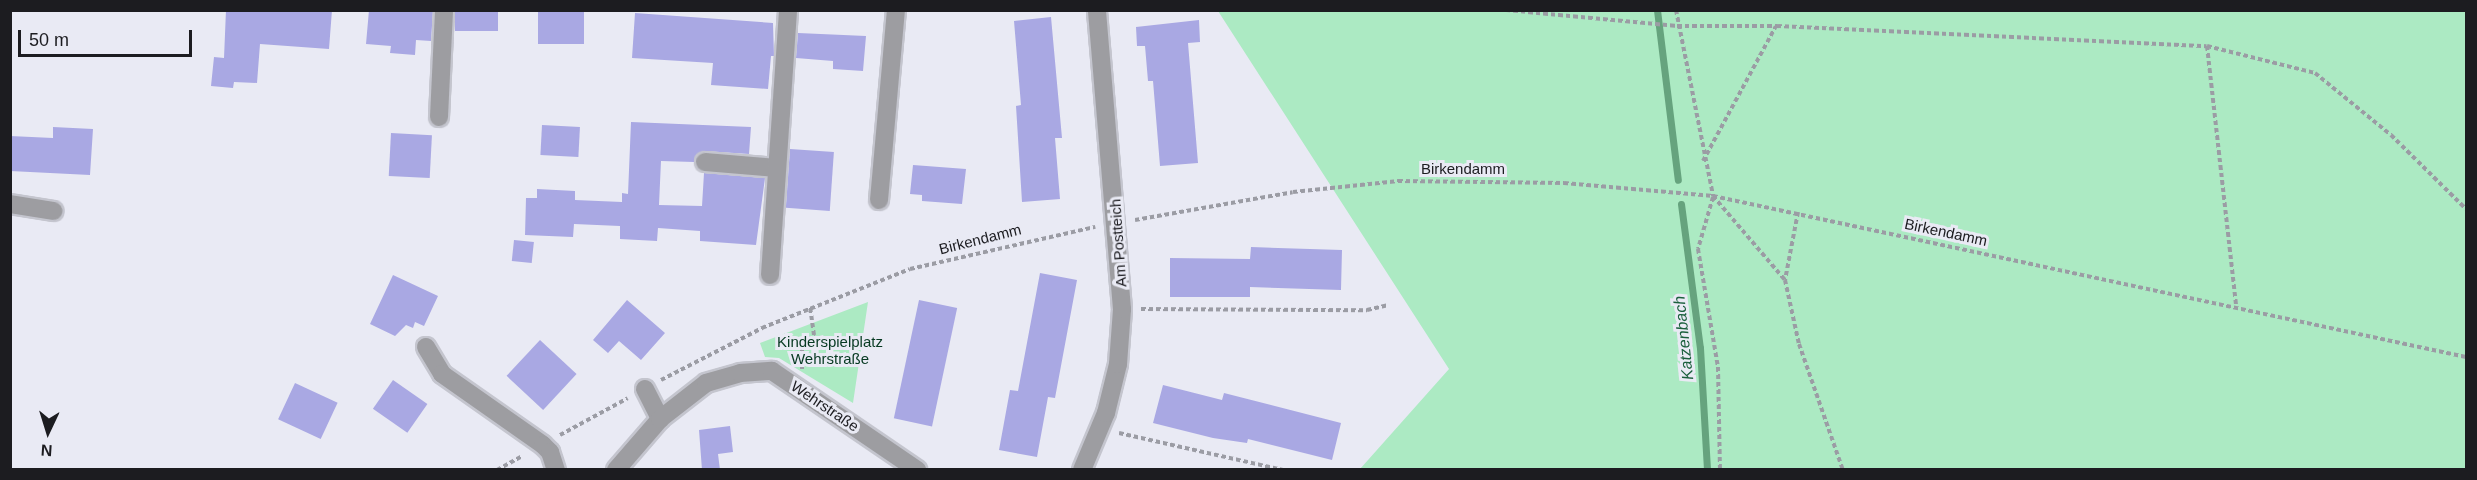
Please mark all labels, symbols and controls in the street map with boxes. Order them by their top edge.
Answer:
scale bar [21,18,195,56]
text: 50 m [29,30,69,50]
street label: Birkendamm [1421,160,1505,178]
street label: Am Postteich [1106,198,1130,288]
street label: Birkendamm [1903,214,1989,250]
street label: Birkendamm [937,220,1023,258]
water label: Katzenbach [1670,295,1698,381]
park label: Kinderspielplatz Wehrstraße [777,332,883,367]
street label: Wehrstraße [788,377,862,435]
north arrow [18,402,78,462]
text: N [40,442,53,459]

